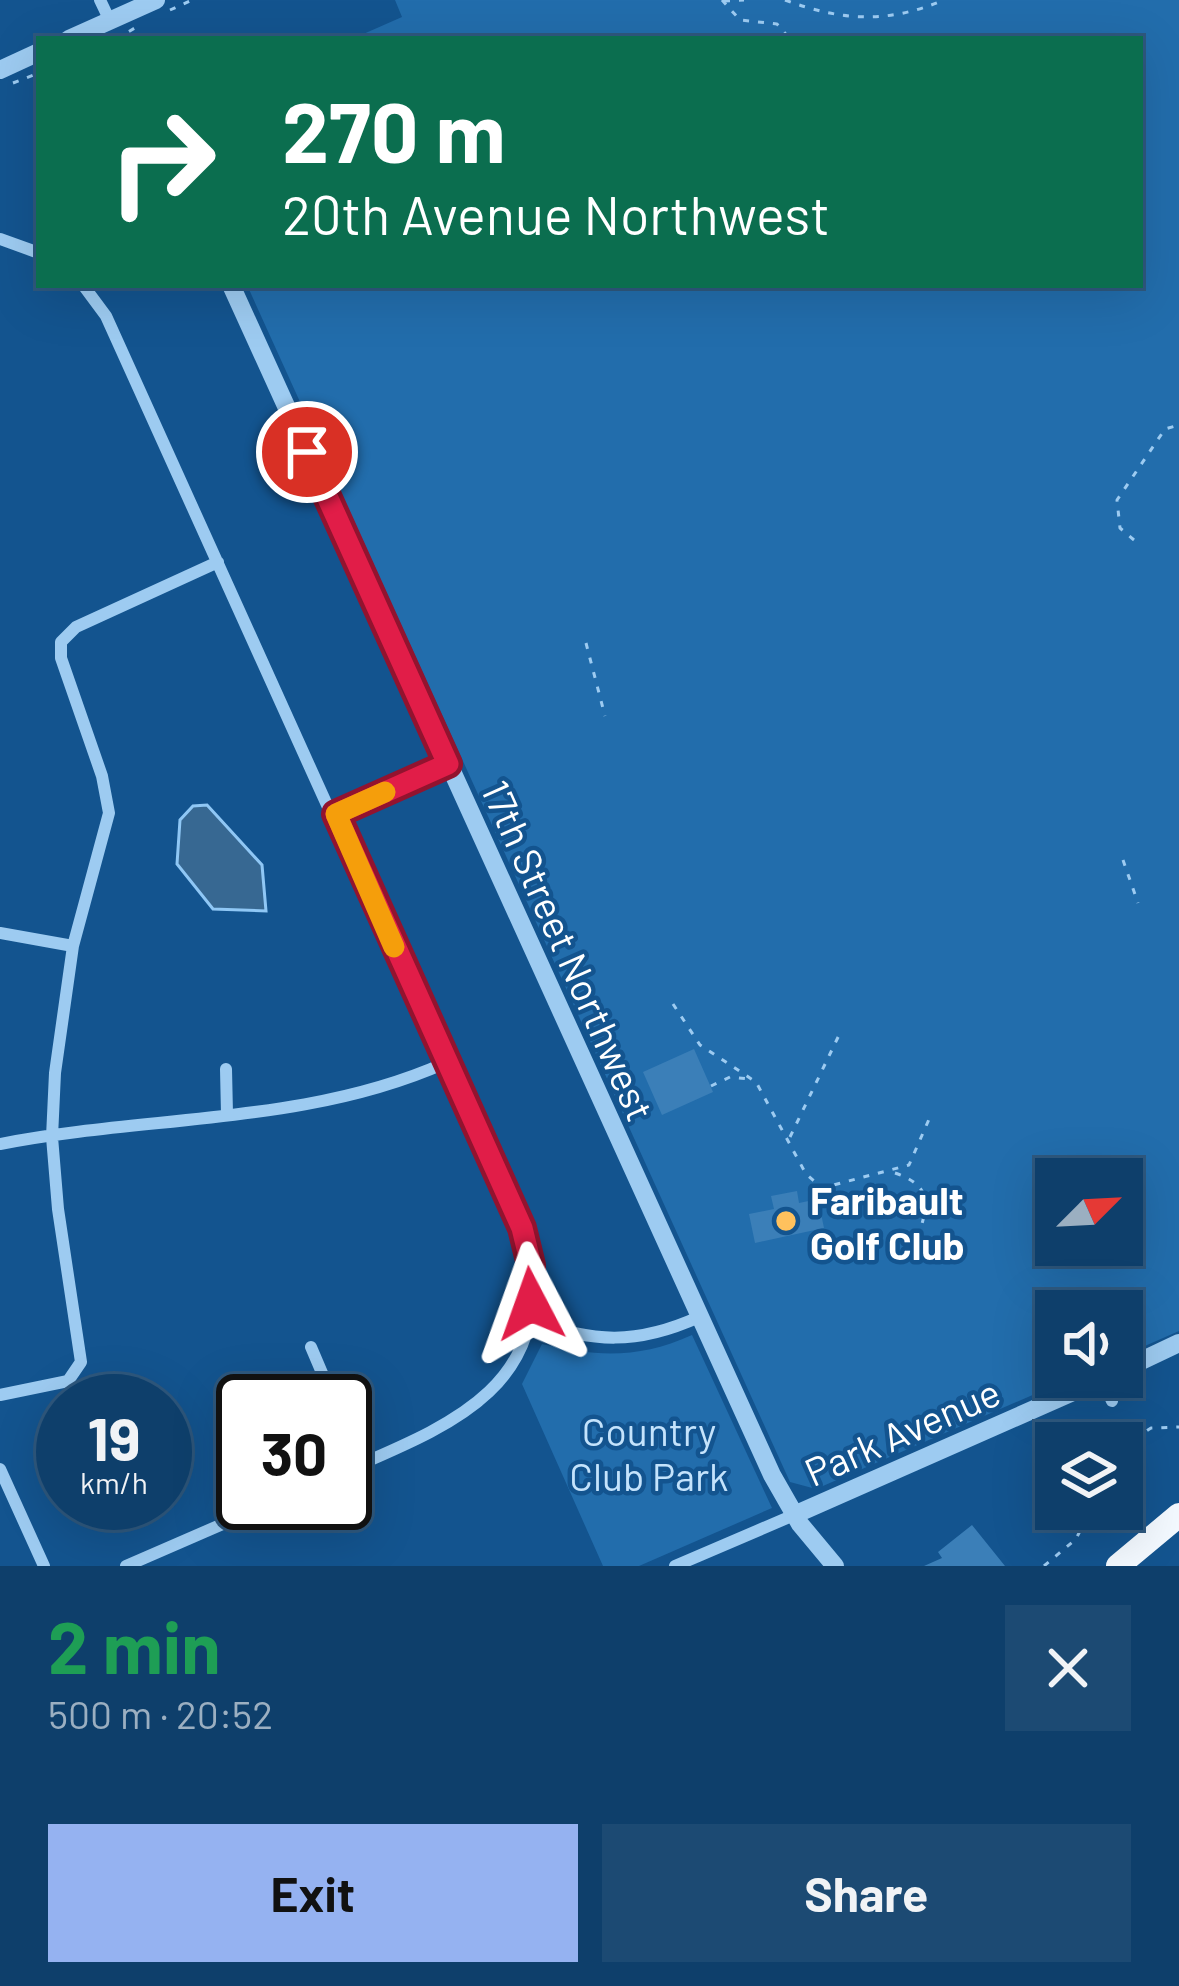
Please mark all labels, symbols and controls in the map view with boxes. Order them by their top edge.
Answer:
text: 270 m [282,79,506,180]
icon: right [84,84,240,240]
text: 20th Avenue Northwest [282,181,830,246]
pin [256,401,358,503]
icon: arrive [274,419,340,485]
street label: 17th Street Northwest [473,773,665,1127]
north arrow [1035,1158,1143,1266]
map controls [1035,1158,1143,1530]
place label: Faribault Golf Club [810,1176,965,1268]
marker: Faribault Golf Club [773,1208,799,1234]
position arrow [468,1241,594,1367]
button: sound [1035,1290,1143,1398]
street label: Park Avenue [797,1367,1007,1495]
speed limit sign: 30 [216,1374,372,1530]
text: 19 [87,1401,141,1473]
park label: Country Club Park [569,1407,729,1499]
button: layers [1035,1422,1143,1530]
text: km/h [80,1464,148,1500]
text: 2 min [48,1602,221,1688]
button: close [1005,1605,1131,1731]
text: 500 m · 20:52 [48,1690,273,1737]
button: Exit [48,1824,578,1962]
button: Share [602,1824,1131,1962]

